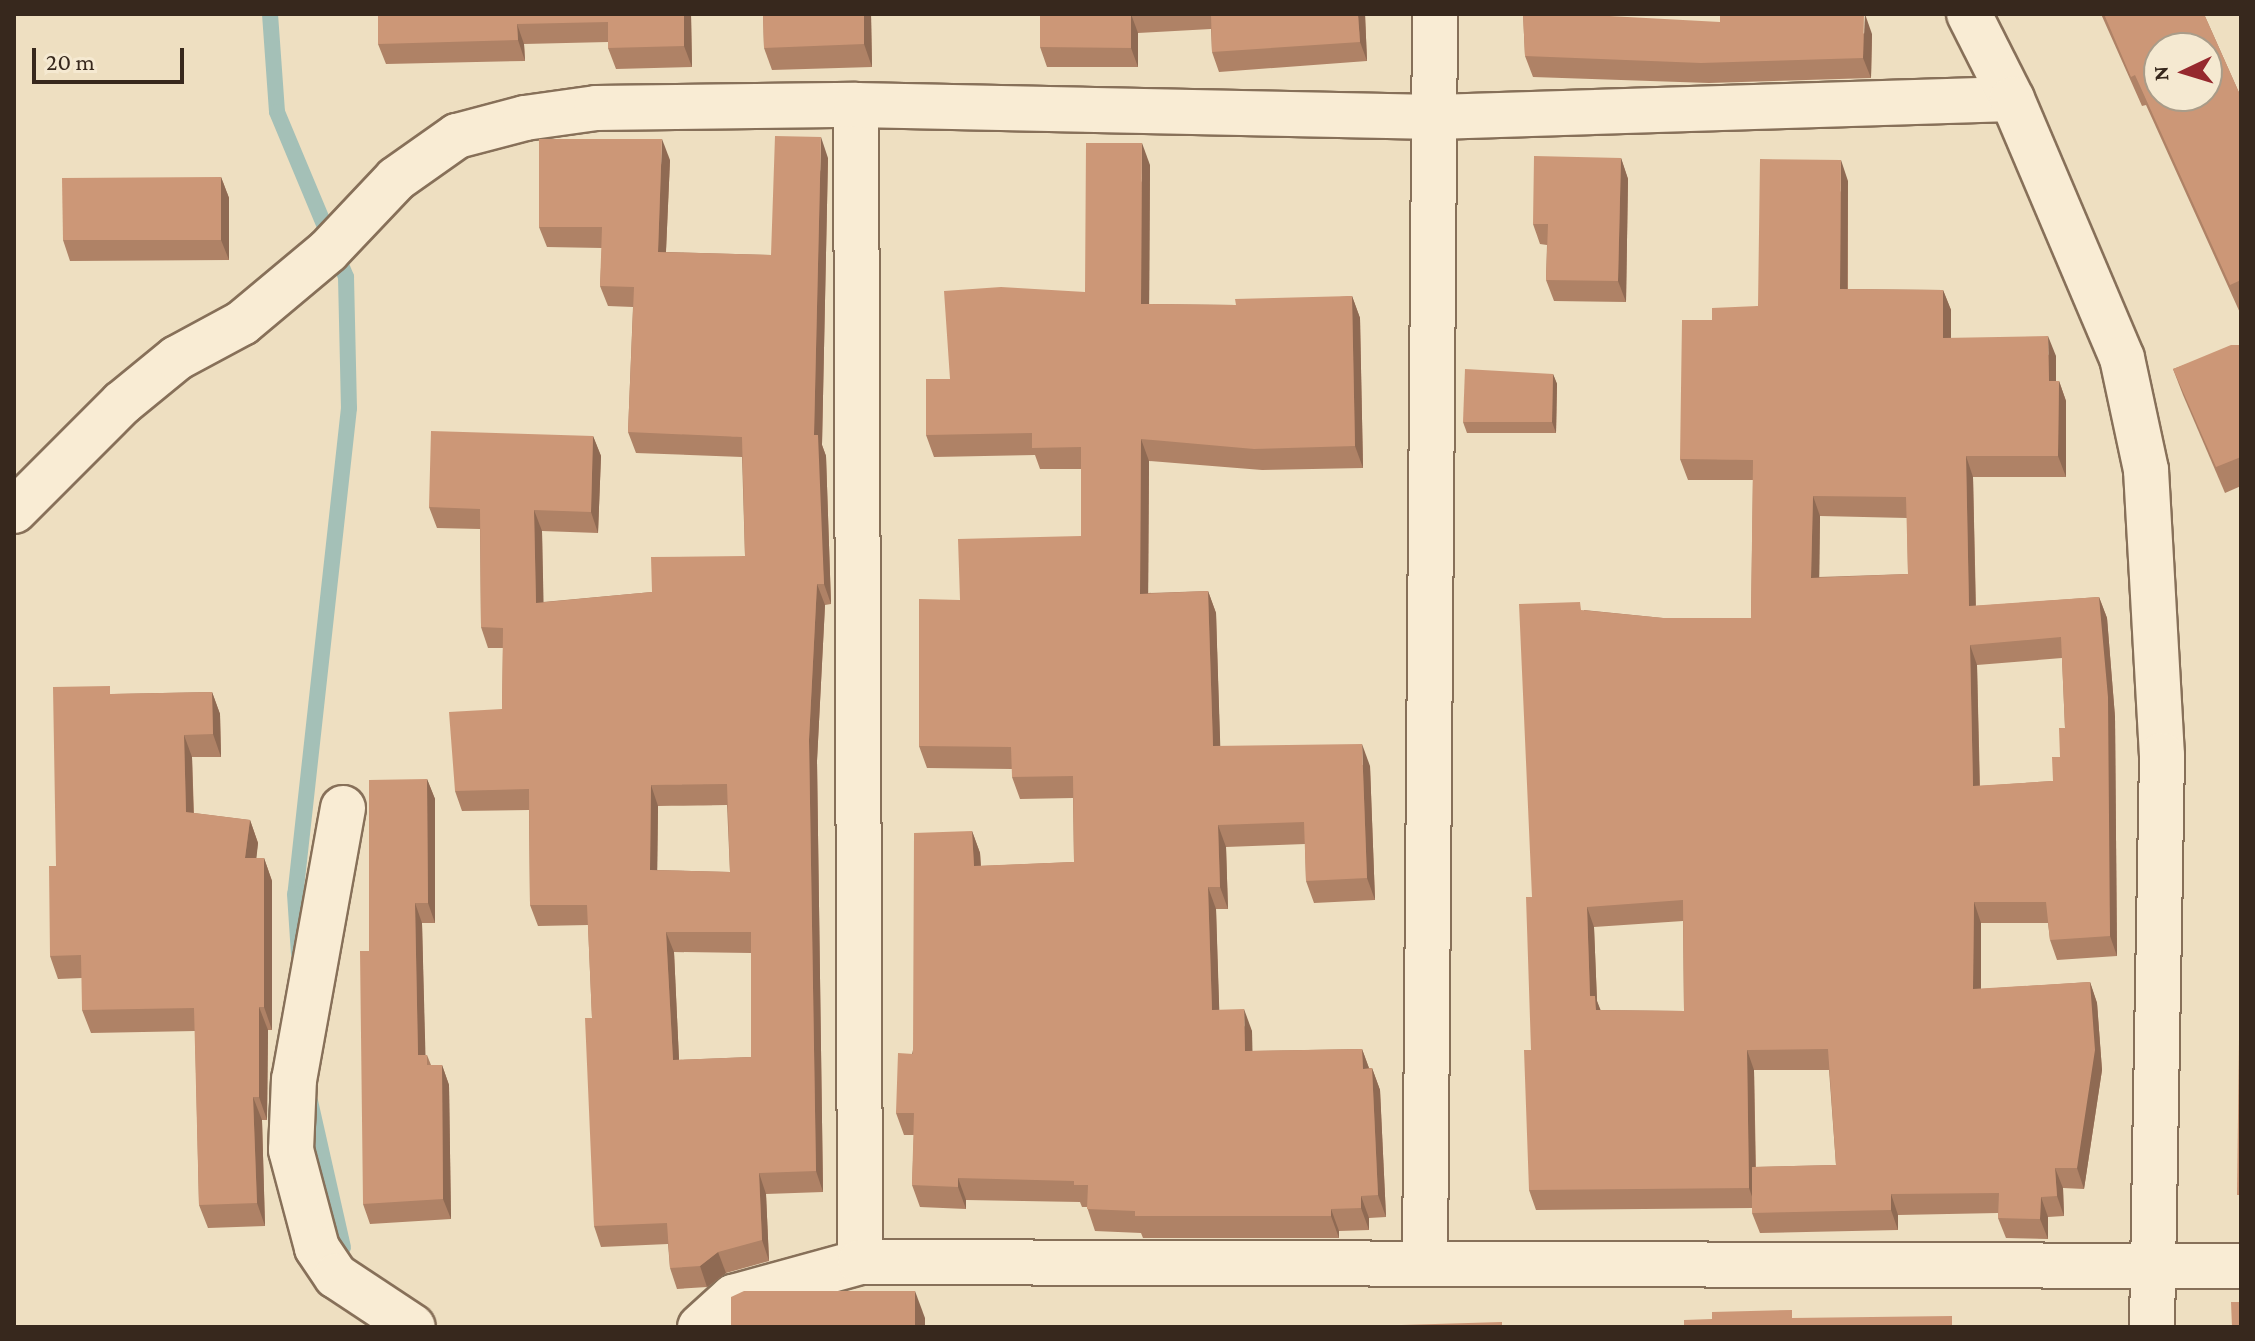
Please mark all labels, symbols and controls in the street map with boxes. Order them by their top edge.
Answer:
scale bar [36,32,188,82]
north arrow [2143,32,2223,112]
text: 20 m [46,48,95,75]
text: N [2148,65,2174,82]

